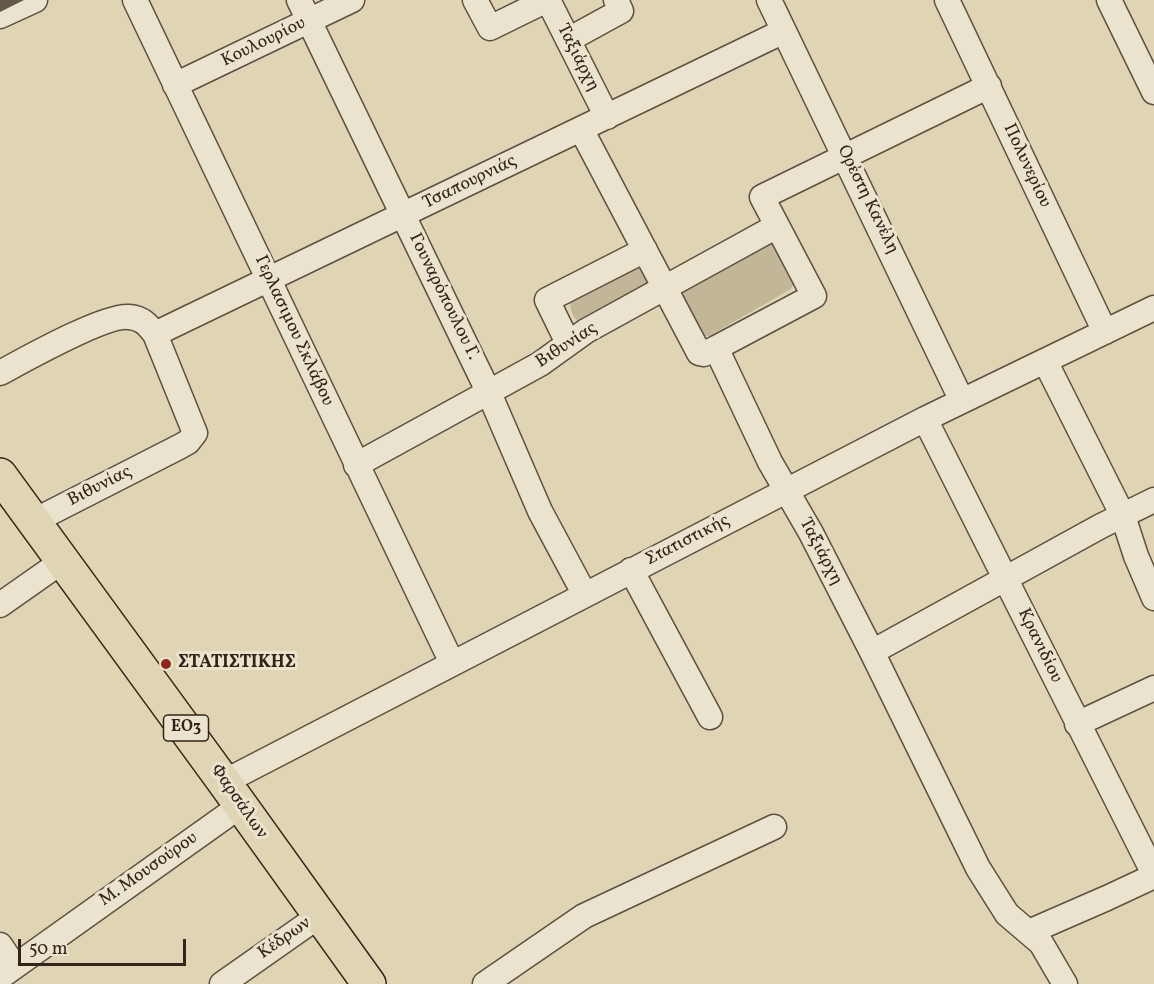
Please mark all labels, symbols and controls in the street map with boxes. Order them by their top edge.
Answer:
street label: Κουλουρίου [218,13,310,73]
street label: Ταξιάρχη [551,21,603,95]
street label: Πολυνερίου [997,121,1055,211]
street label: Ορέστη Κανέλη [831,142,903,258]
street label: Τσαπουρνιάς [420,151,520,215]
street label: Γουναρόπουλου Γ. [403,230,483,364]
street label: Γερλασιμου Σκλάβου [249,252,337,410]
street label: Βιθυνίας [532,318,602,374]
street label: Βιθυνίας [64,462,136,512]
street label: Στατιστικής [642,511,734,571]
street label: Ταξιάρχη [793,515,847,589]
street label: Κρανιδίου [1012,605,1066,687]
place label: ΣΤΑΤΙΣΤΙΚΗΣ [178,653,296,675]
marker: ΣΤΑΤΙΣΤΙΚΗΣ [159,657,173,671]
road number: ΕΟ3 [164,715,208,741]
street label: Φαρσάλων [205,761,271,843]
street label: Μ. Μουσούρου [96,828,202,912]
street label: Κέδρων [255,913,315,965]
scale bar [21,927,189,965]
text: 50 m [29,937,68,962]

